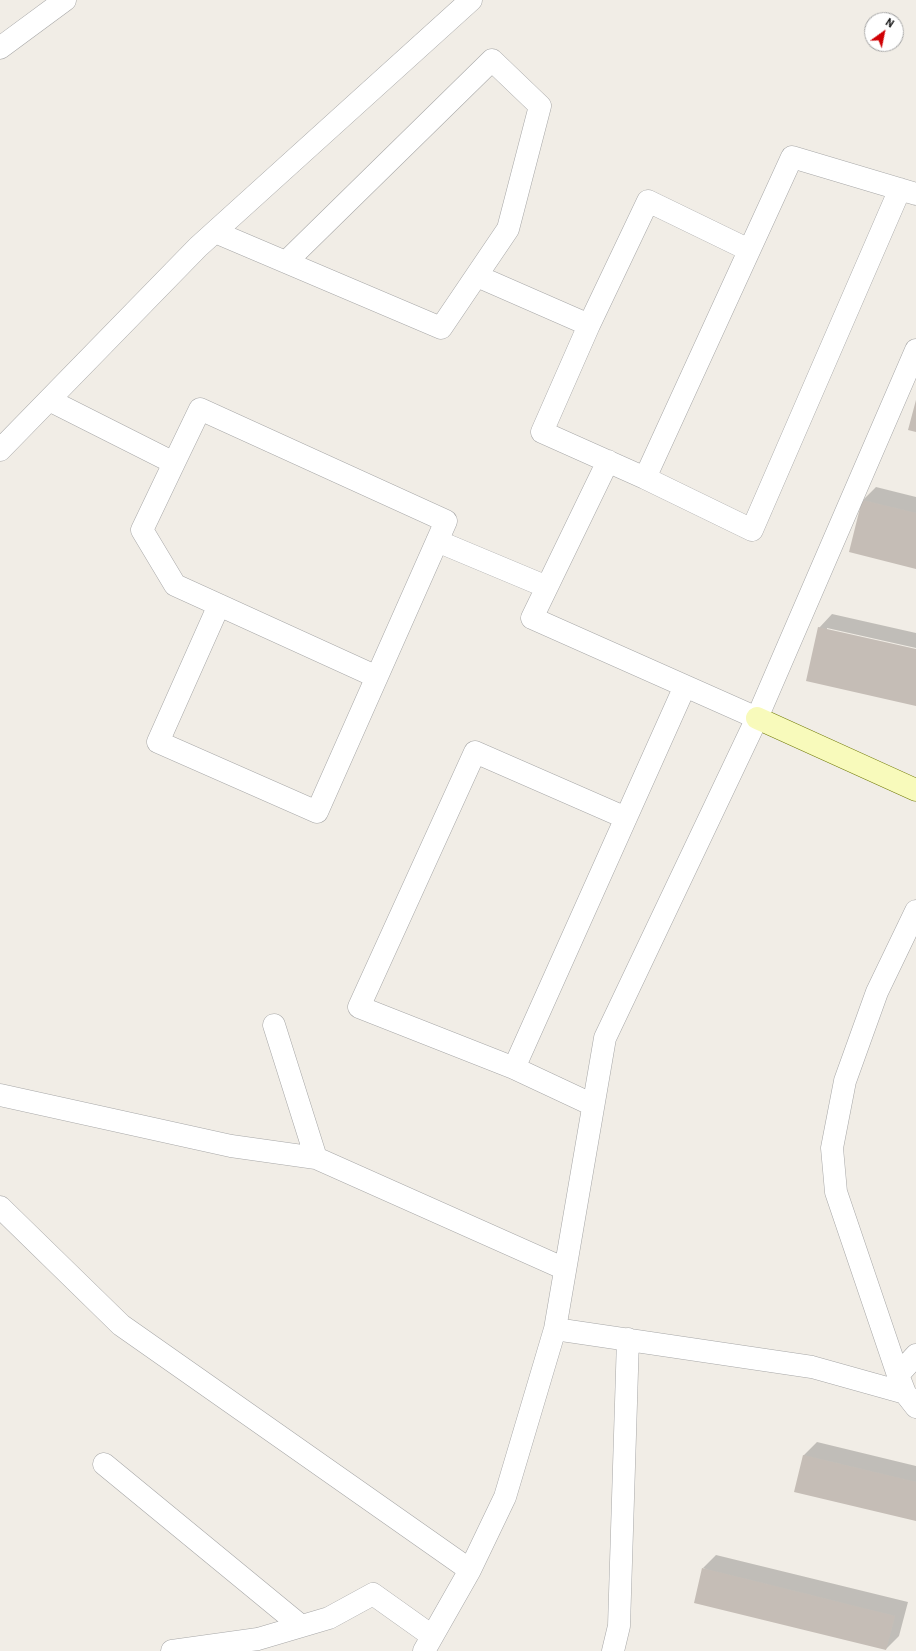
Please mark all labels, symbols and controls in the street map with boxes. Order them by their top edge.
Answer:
north arrow [864,12,904,52]
text: N [884,15,897,30]

